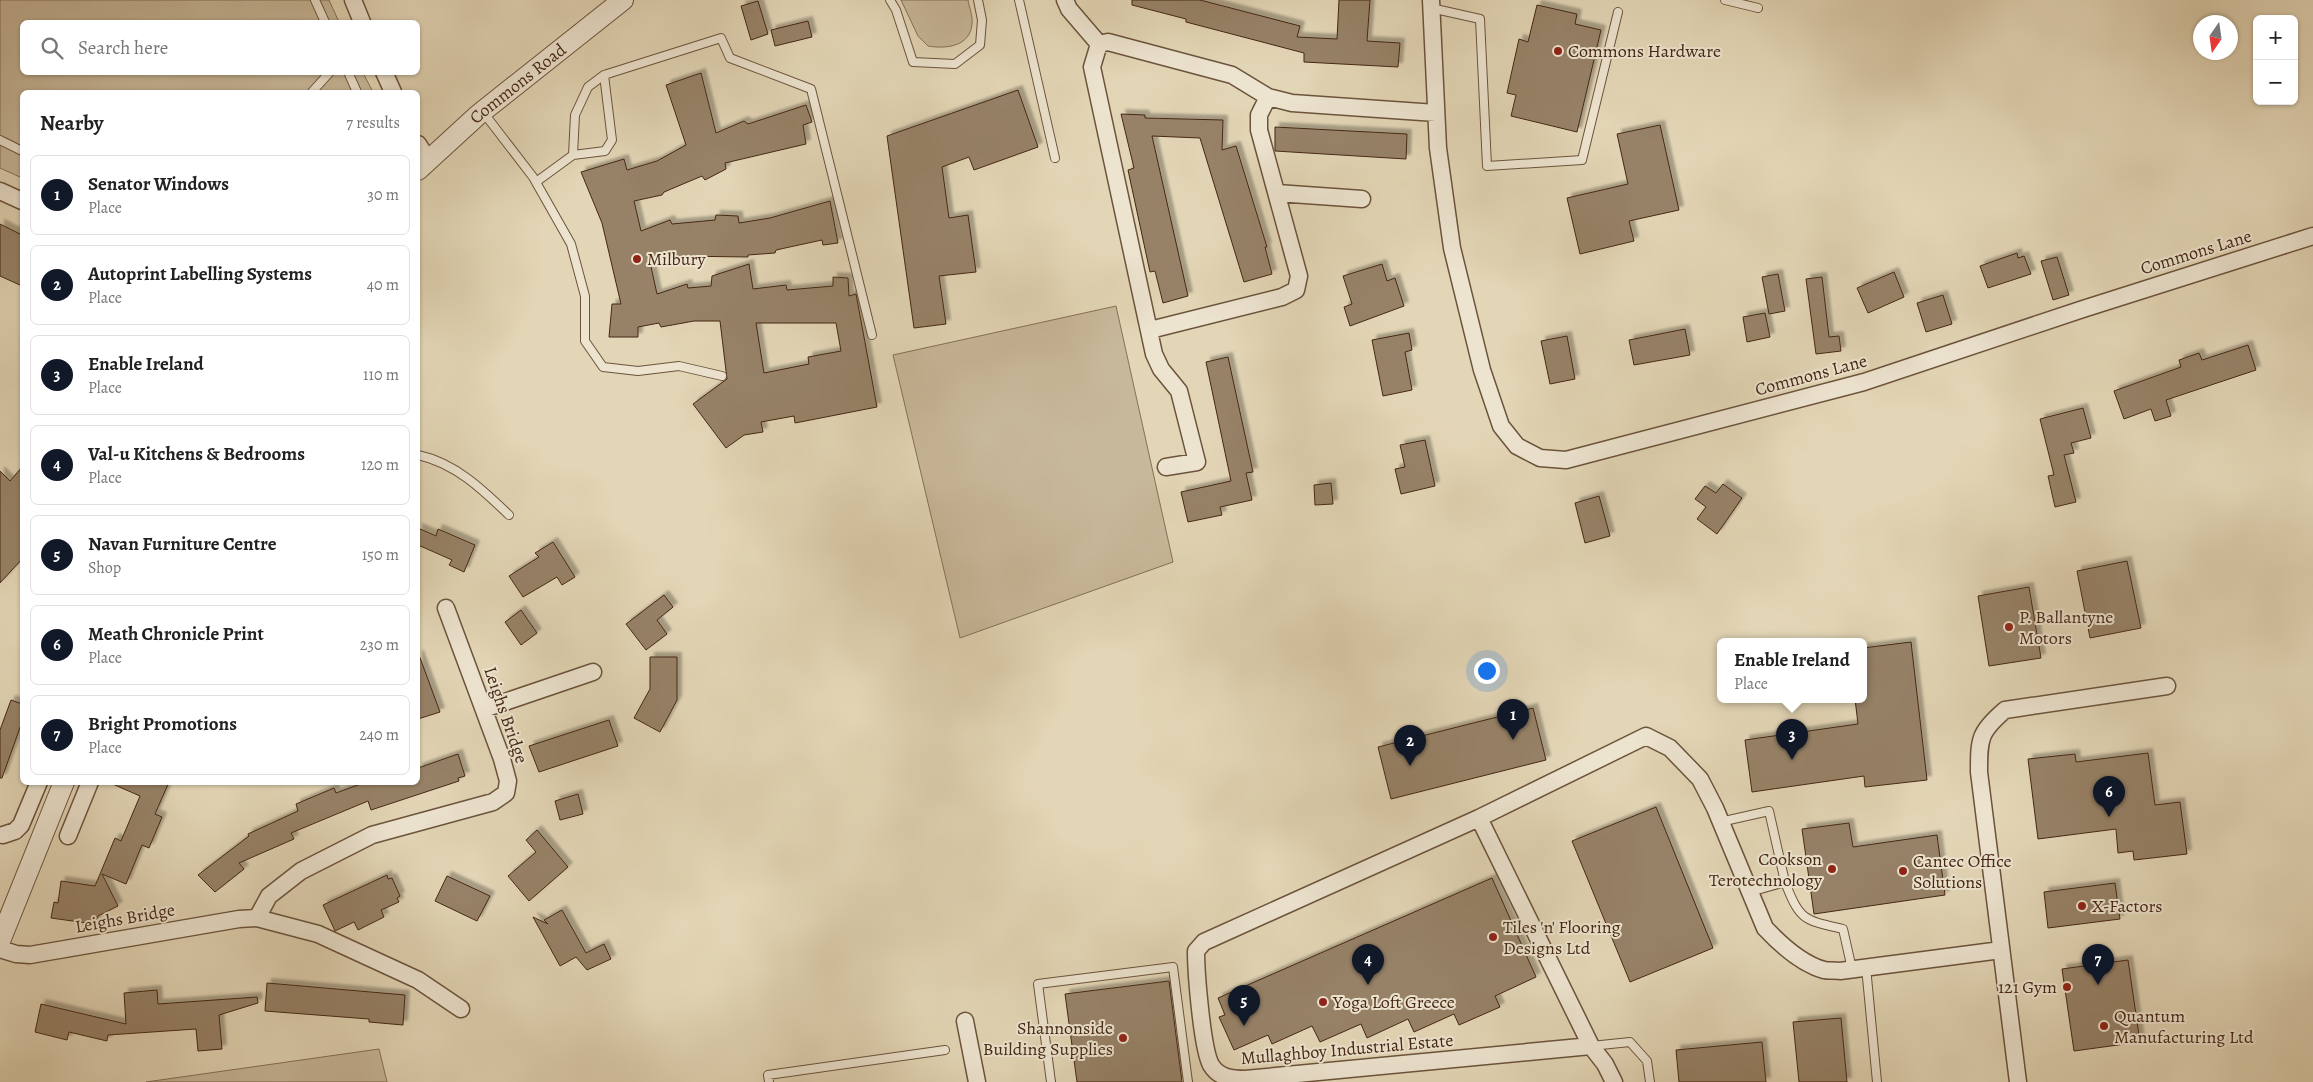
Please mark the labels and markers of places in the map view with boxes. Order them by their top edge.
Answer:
place label: Commons Hardware [1568,39,1721,63]
marker: Commons Hardware [1552,45,1564,57]
place label: Milbury [647,247,707,271]
marker: Milbury [631,253,643,265]
place label: P. Ballantyne Motors [2019,605,2113,650]
marker: P. Ballantyne Motors [2003,621,2015,633]
pin: 1 [1497,699,1529,740]
pin: 3 [1776,719,1808,760]
pin: 2 [1394,725,1426,766]
pin: 6 [2093,776,2125,817]
place label: Cookson Terotechnology [1709,847,1823,892]
place label: Cantec Office Solutions [1913,849,2012,894]
marker: Cookson Terotechnology [1826,863,1838,875]
marker: Cantec Office Solutions [1897,865,1909,877]
place label: X-Factors [2092,894,2163,918]
marker: X-Factors [2076,900,2088,912]
place label: Tiles 'n' Flooring Designs Ltd [1503,915,1621,960]
marker: Tiles 'n' Flooring Designs Ltd [1487,931,1499,943]
pin: 4 [1352,944,1384,985]
pin: 7 [2082,944,2114,985]
place label: 121 Gym [1998,975,2057,999]
marker: 121 Gym [2061,981,2073,993]
pin: 5 [1228,985,1260,1026]
place label: Yoga Loft Greece [1332,990,1455,1014]
marker: Yoga Loft Greece [1317,996,1329,1008]
place label: Quantum Manufacturing Ltd [2114,1004,2254,1049]
place label: Shannonside Building Supplies [983,1016,1113,1061]
marker: Quantum Manufacturing Ltd [2098,1020,2110,1032]
marker: Shannonside Building Supplies [1117,1032,1129,1044]

